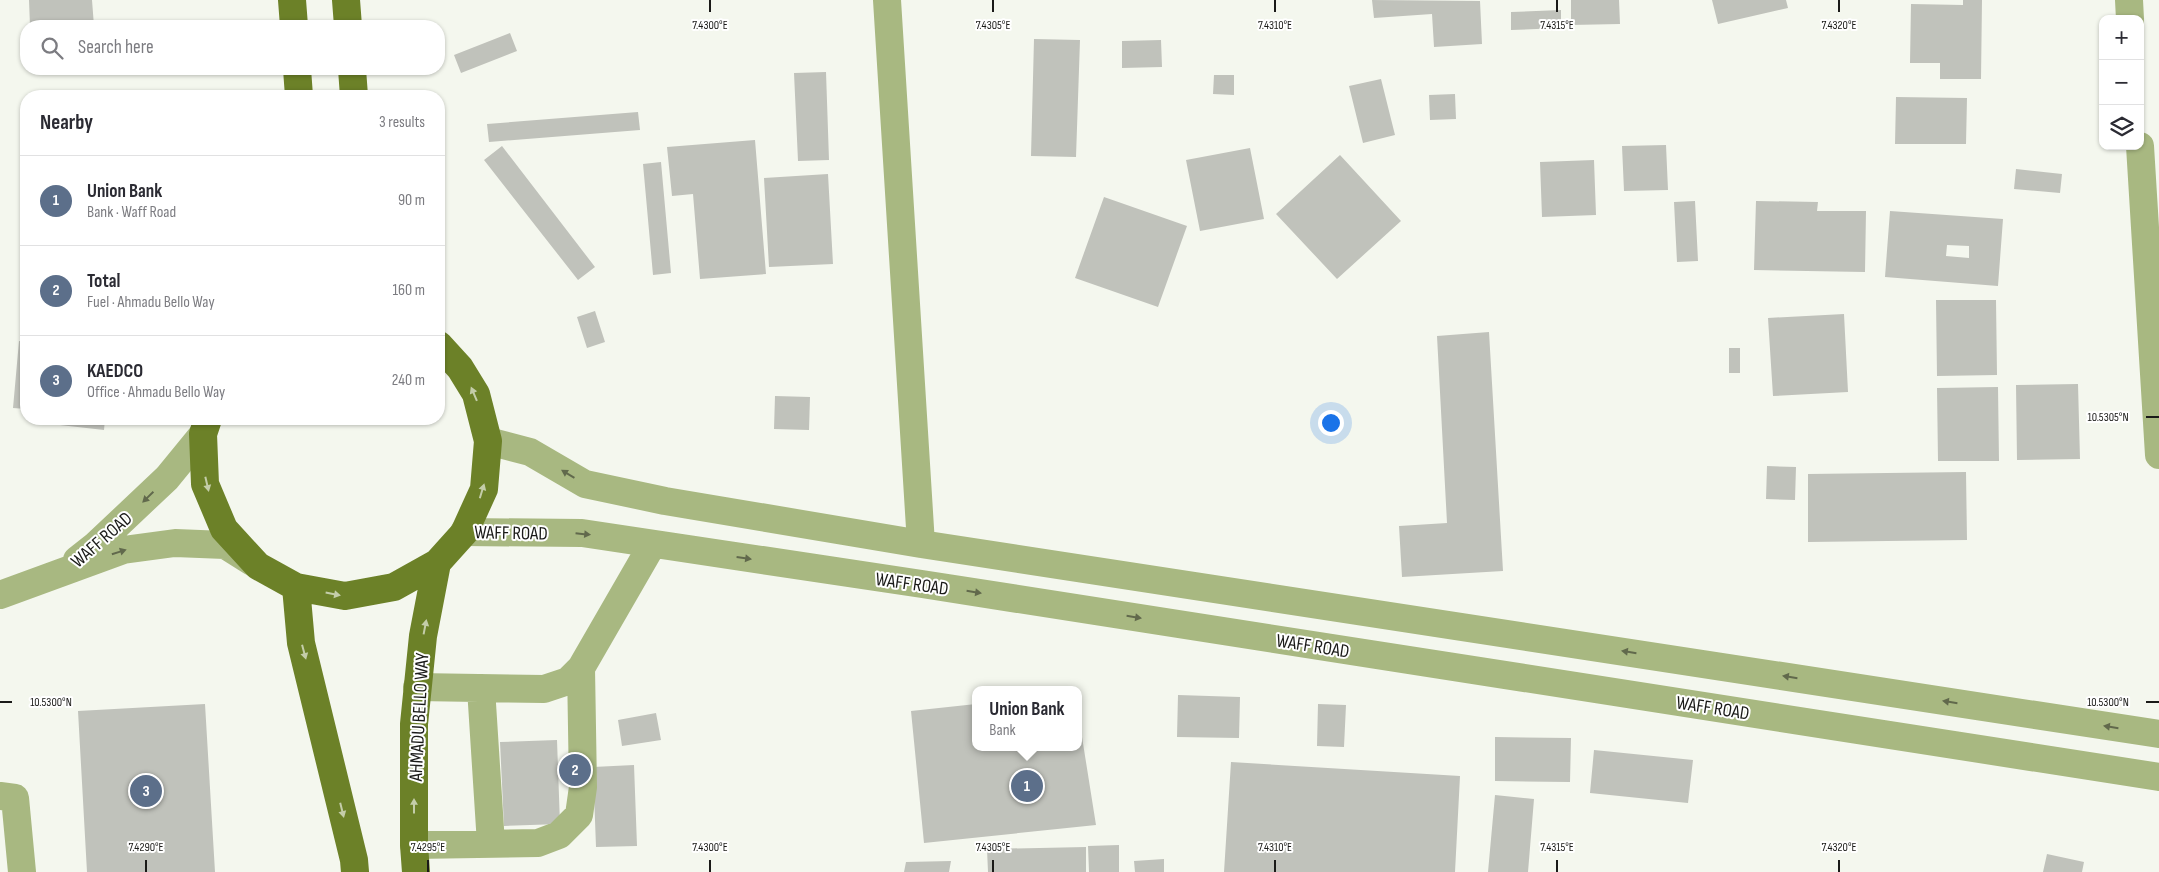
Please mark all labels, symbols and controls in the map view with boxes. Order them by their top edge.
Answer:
map controls [2099,15,2144,150]
button: + [2099,15,2144,60]
text: 7.4300°E [692,18,728,33]
text: 7.4305°E [976,18,1010,33]
text: 7.4310°E [1258,18,1292,33]
text: 7.4315°E [1540,18,1574,33]
text: 7.4320°E [1822,18,1856,33]
search box [20,20,445,75]
icon: search [38,34,66,62]
text: Search here [78,36,154,59]
button: − [2099,60,2144,105]
button: layers [2099,105,2144,150]
text: Nearby [40,110,93,135]
text: 3 results [379,113,425,132]
text: Union Bank [87,180,162,203]
text: 1 [53,191,59,210]
text: 90 m [398,191,425,210]
text: Bank · Waff Road [87,203,176,222]
text: Total [87,270,120,293]
text: 2 [52,281,60,300]
text: 160 m [392,281,425,300]
text: Fuel · Ahmadu Bello Way [87,293,215,312]
text: KAEDCO [87,360,143,383]
text: 3 [52,371,60,390]
text: 240 m [392,371,425,390]
text: Office · Ahmadu Bello Way [87,383,225,402]
one-way arrow [470,387,478,401]
your location [1318,410,1344,436]
text: 10.5305°N [2087,410,2129,425]
one-way arrow [562,470,575,479]
one-way arrow [203,476,211,491]
one-way arrow [478,483,486,498]
one-way arrow [142,491,154,503]
street label: WAFF ROAD [67,507,137,573]
street label: WAFF ROAD [474,521,548,546]
one-way arrow [575,530,591,538]
one-way arrow [112,548,127,556]
one-way arrow [736,554,752,562]
street label: WAFF ROAD [874,568,950,601]
one-way arrow [966,588,982,596]
one-way arrow [326,590,342,598]
one-way arrow [1127,613,1143,621]
one-way arrow [421,619,429,634]
street label: WAFF ROAD [1275,629,1351,664]
one-way arrow [300,645,308,660]
one-way arrow [1621,648,1637,656]
street label: AHMADU BELLO WAY [405,652,434,783]
one-way arrow [1781,673,1797,681]
popup [972,686,1082,751]
street label: WAFF ROAD [1675,691,1751,726]
text: 10.5300°N [30,695,72,710]
text: 10.5300°N [2087,695,2129,710]
one-way arrow [1942,697,1958,705]
text: Union Bank [989,698,1065,721]
text: Bank [989,721,1016,740]
one-way arrow [2102,722,2118,730]
pin: 2 [559,751,591,789]
pin: 1 [1011,767,1043,805]
pin: 3 [130,772,162,810]
one-way arrow [410,798,418,814]
one-way arrow [338,803,346,818]
text: 7.4290°E [128,840,164,855]
text: 7.4295°E [411,840,445,855]
text: 7.4300°E [692,840,728,855]
text: 7.4305°E [976,840,1010,855]
text: 7.4310°E [1258,840,1292,855]
text: 7.4315°E [1540,840,1574,855]
text: 7.4320°E [1822,840,1856,855]

